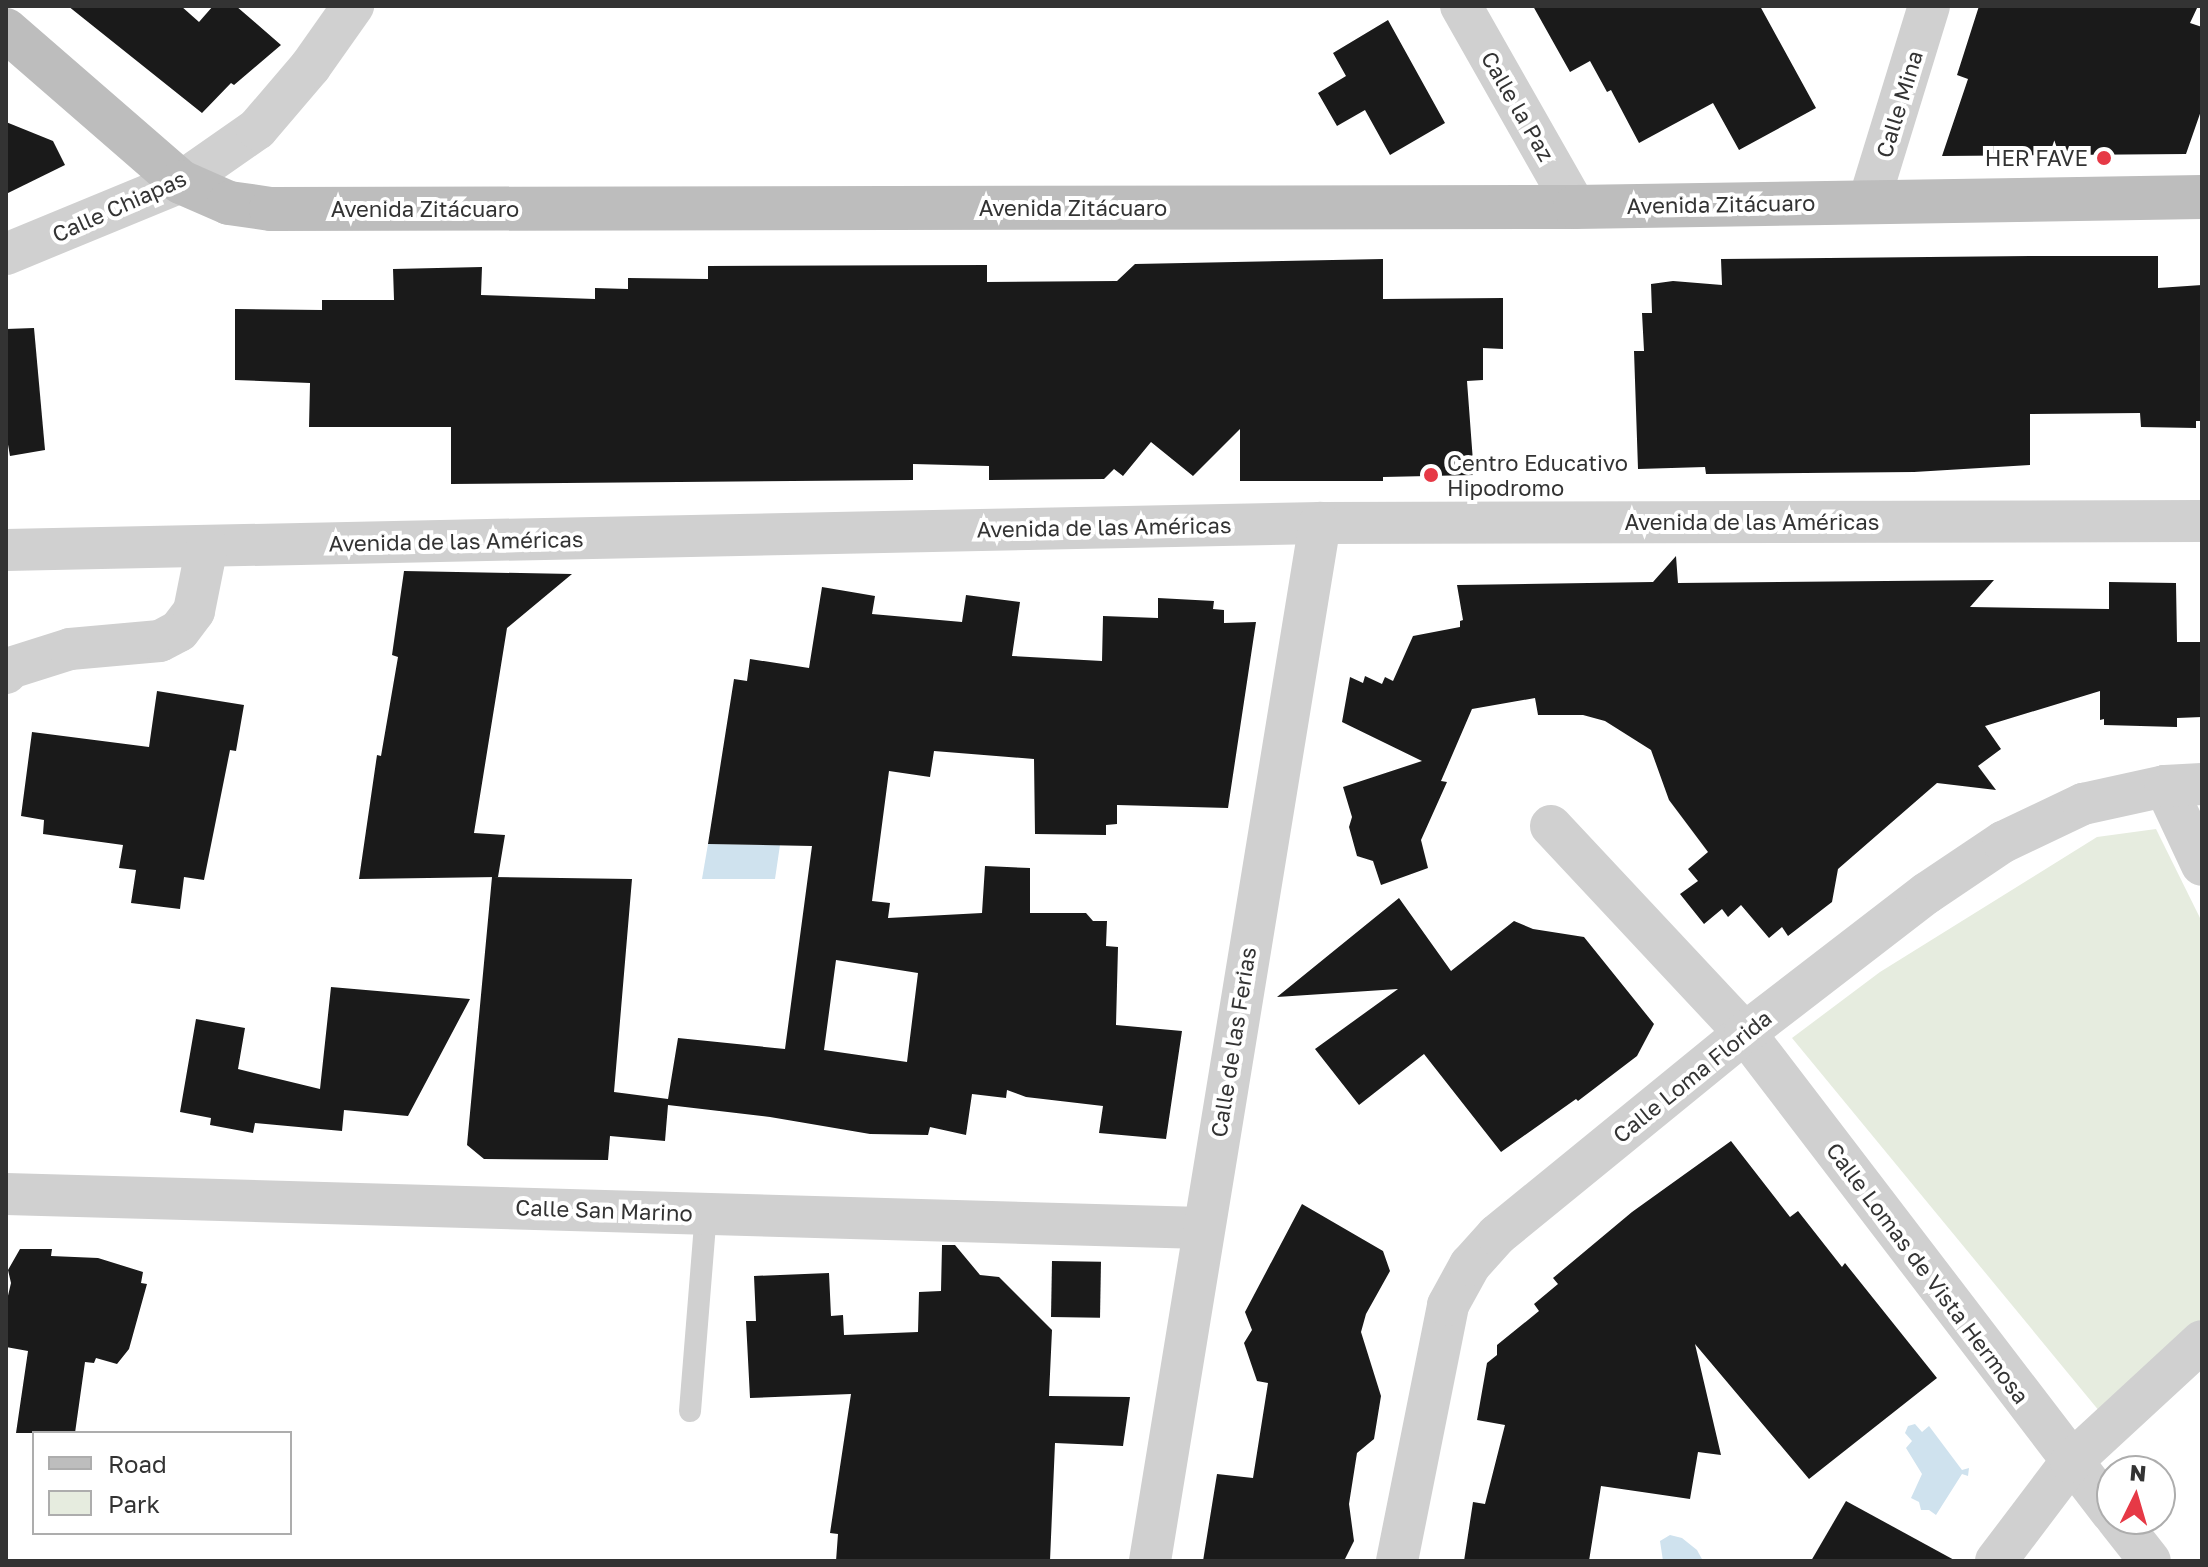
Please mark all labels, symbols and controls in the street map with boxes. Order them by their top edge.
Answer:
street label: Calle la Paz [1476,46,1560,166]
street label: Calle Mina [1870,47,1928,161]
place label: HER FAVE [1985,145,2088,171]
marker: HER FAVE [2095,149,2113,167]
street label: Calle Chiapas [48,165,190,247]
street label: Avenida Zitácuaro [1627,189,1815,219]
street label: Avenida Zitácuaro [979,195,1167,221]
street label: Avenida Zitácuaro [331,196,519,222]
place label: Centro Educativo Hipodromo [1447,449,1628,500]
marker: Centro Educativo Hipodromo [1422,466,1440,484]
street label: Avenida de las Américas [1625,509,1879,535]
street label: Avenida de las Américas [976,512,1232,542]
street label: Avenida de las Américas [328,526,584,556]
street label: Calle de las Ferias [1205,945,1261,1139]
street label: Calle Loma Florida [1608,1004,1776,1148]
street label: Calle Lomas de Vista Hermosa [1821,1137,2035,1409]
street label: Calle San Marino [515,1194,693,1226]
legend [32,1431,292,1535]
text: Road [108,1449,167,1478]
north arrow [2096,1455,2176,1535]
text: N [2128,1458,2147,1487]
text: Park [108,1489,160,1518]

